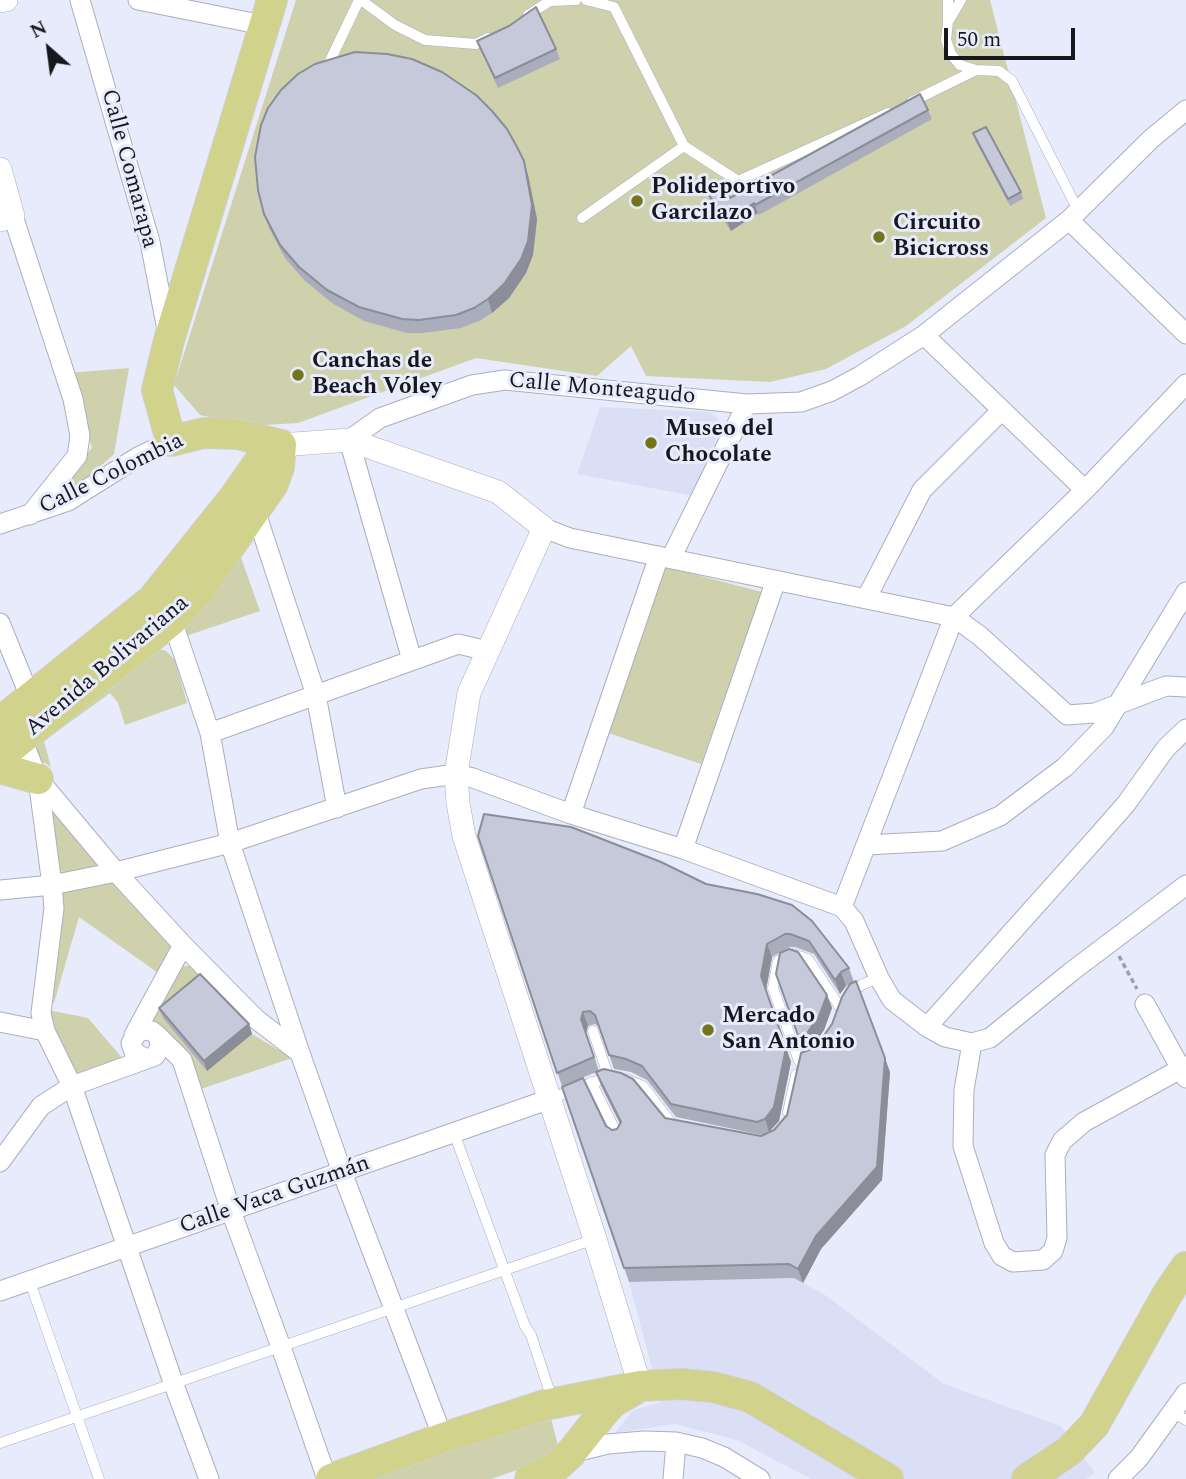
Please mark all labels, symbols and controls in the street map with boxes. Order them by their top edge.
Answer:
north arrow [14,14,84,84]
text: N [25,14,53,46]
scale bar [948,14,1079,58]
text: 50 m [957,24,1001,56]
street label: Calle Comarapa [94,87,162,251]
place label: Polideportivo Garcilazo [651,174,795,228]
marker: Polideportivo Garcilazo [629,193,645,209]
place label: Circuito Bicicross [893,210,989,264]
marker: Circuito Bicicross [871,229,887,245]
place label: Canchas de Beach Vóley [312,348,442,402]
marker: Canchas de Beach Vóley [290,367,306,383]
street label: Calle Monteagudo [507,368,697,412]
place label: Museo del Chocolate [665,416,774,470]
street label: Calle Colombia [35,428,189,522]
marker: Museo del Chocolate [643,435,659,451]
street label: Avenida Bolivariana [21,591,195,743]
place label: Mercado San Antonio [722,1003,855,1057]
marker: Mercado San Antonio [700,1022,716,1038]
street label: Calle Vaca Guzmán [176,1151,374,1241]

